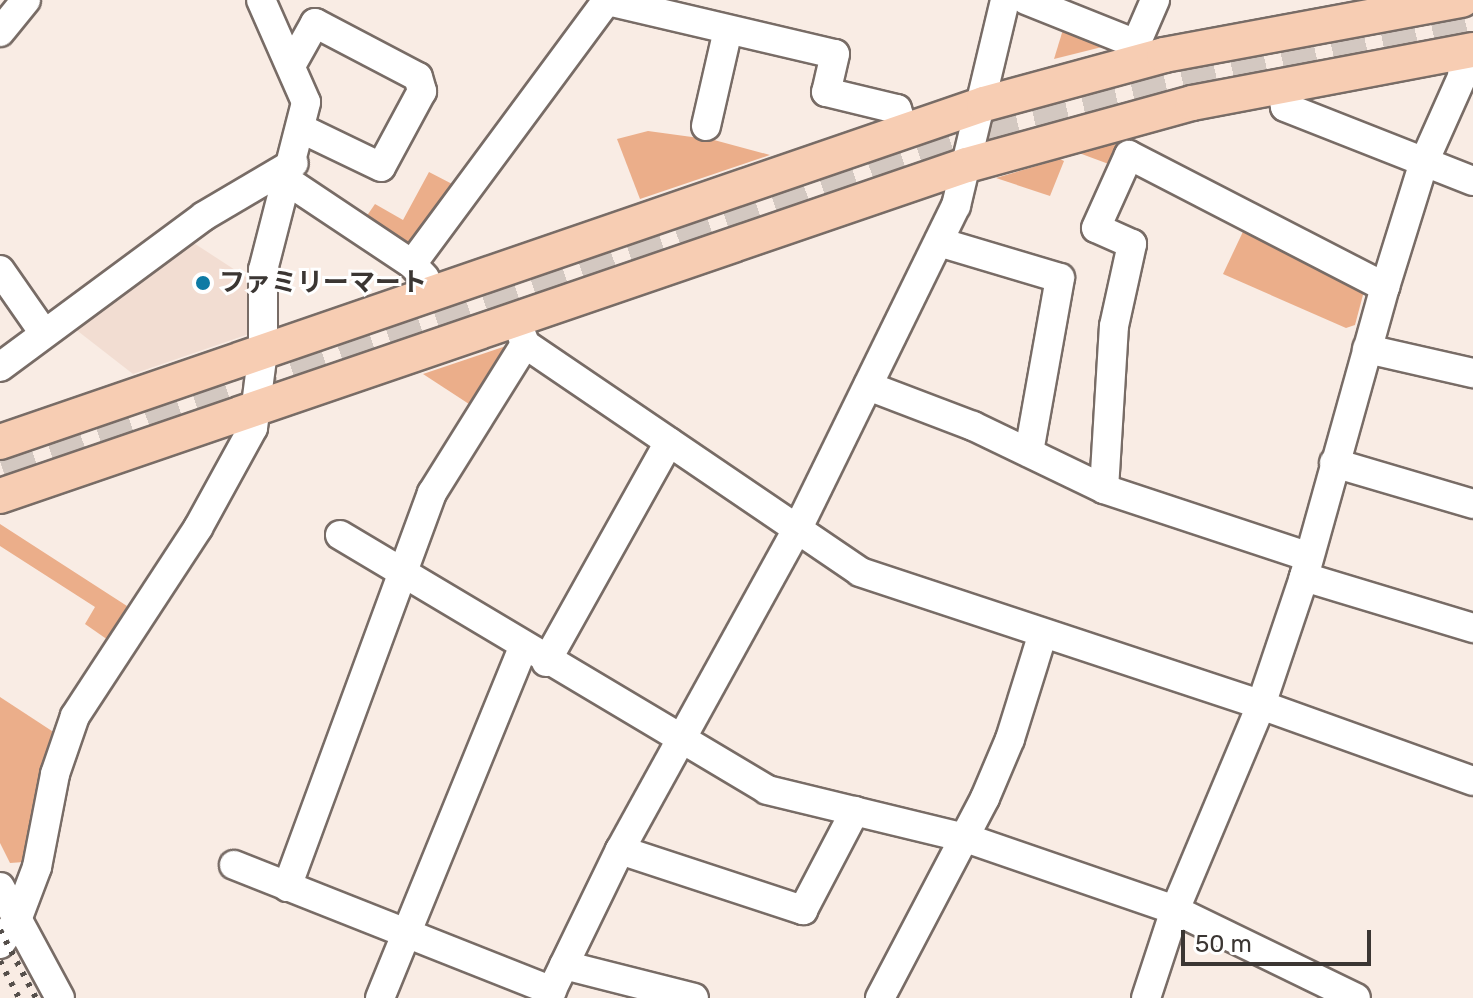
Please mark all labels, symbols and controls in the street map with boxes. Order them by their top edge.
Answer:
place label: ファミリーマート [219,267,427,299]
marker: ファミリーマート [194,274,212,292]
scale bar [1185,914,1375,964]
text: 50 m [1195,930,1252,958]

